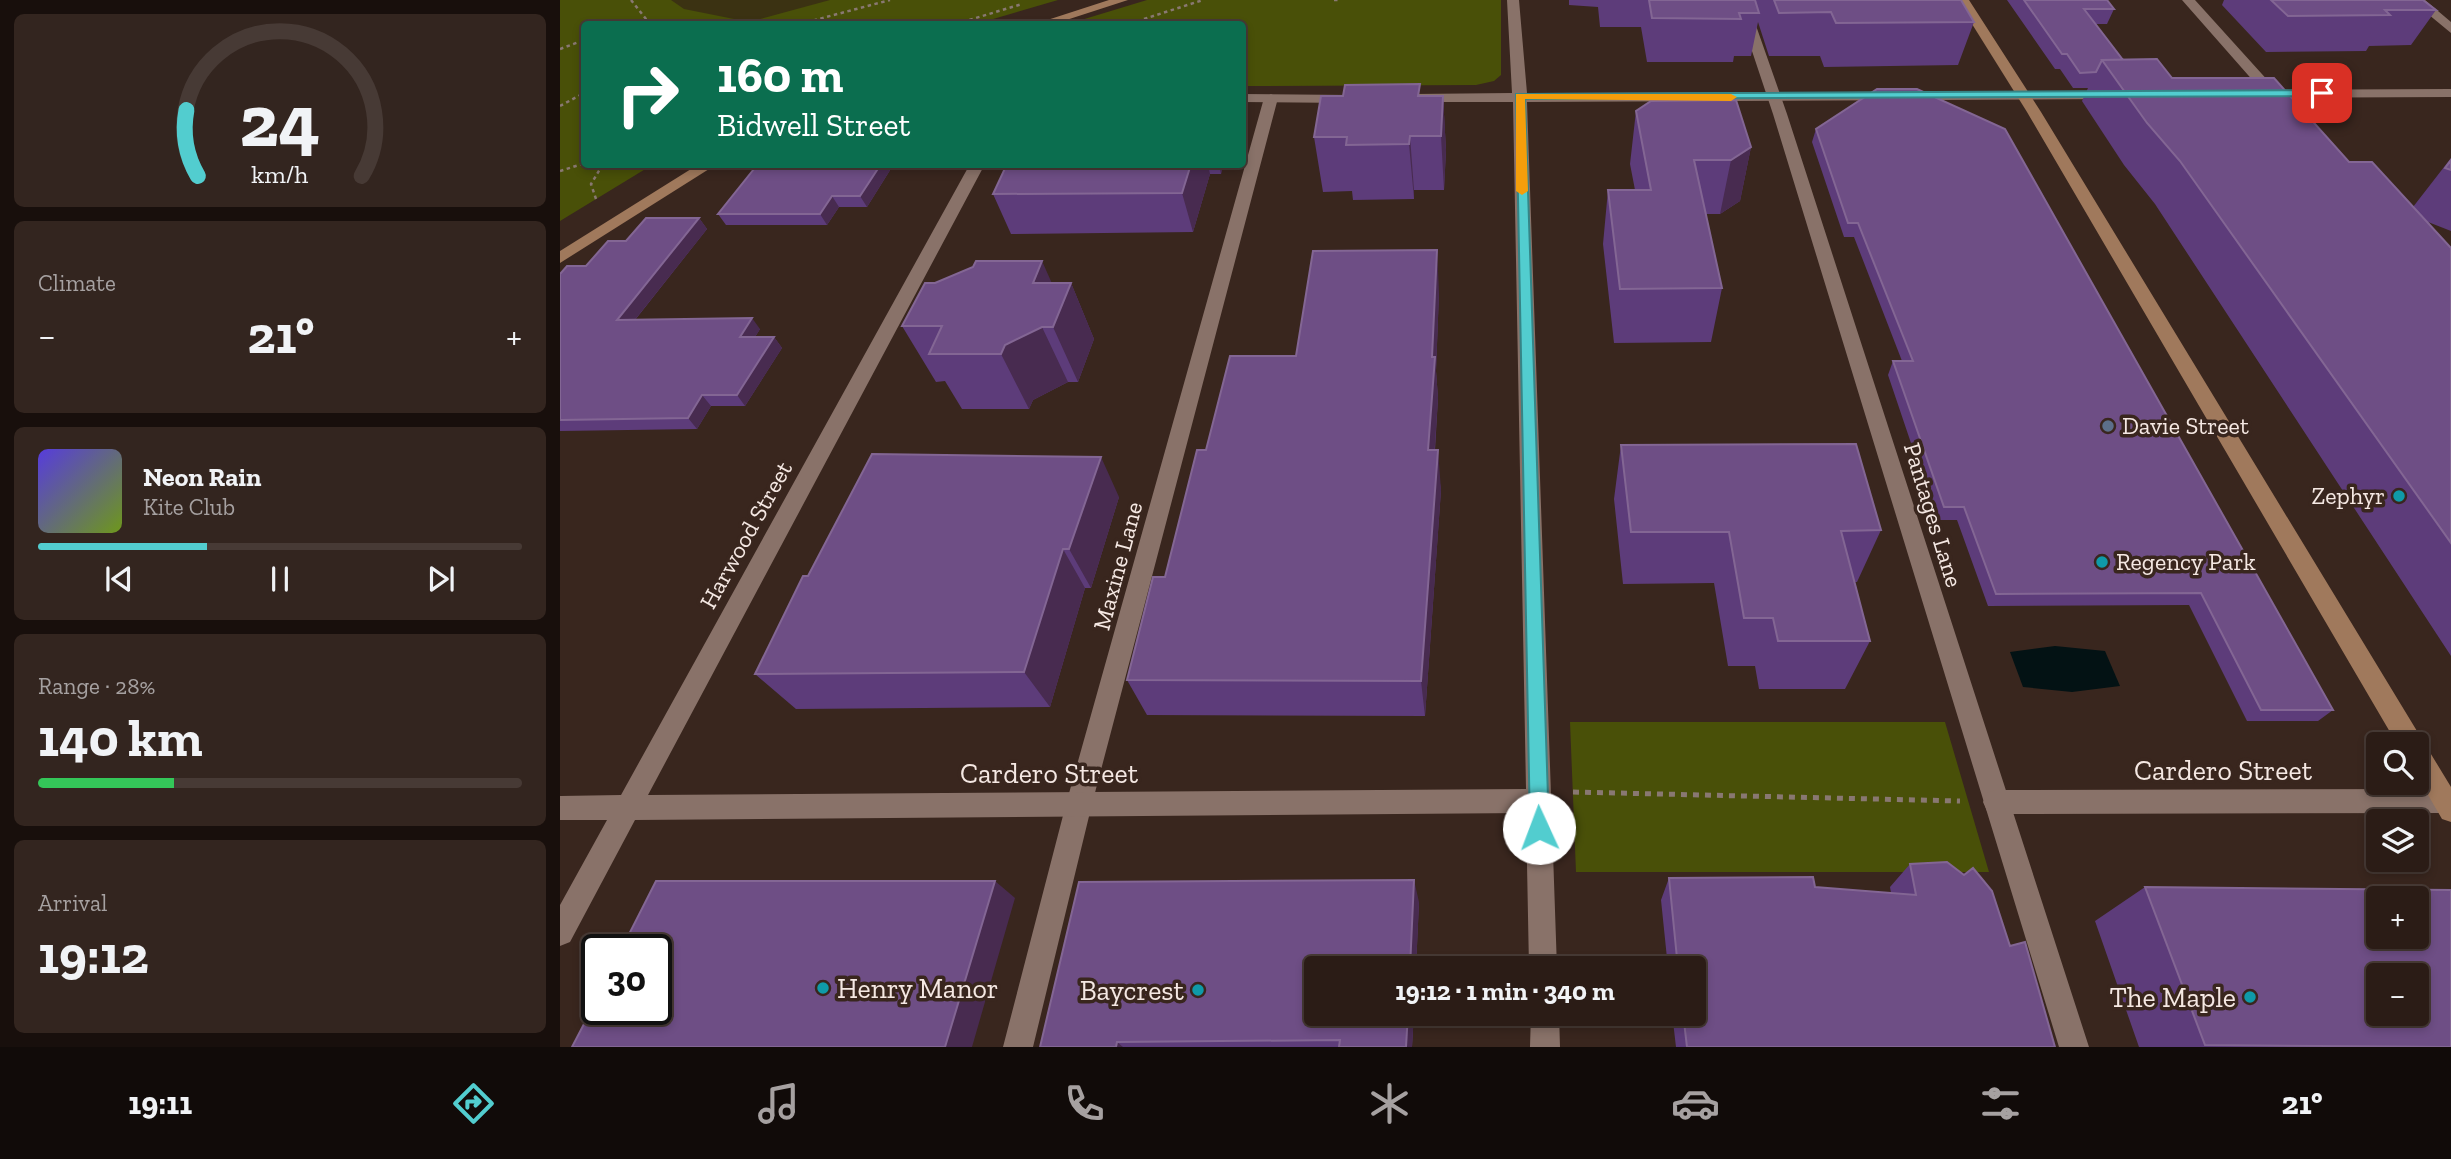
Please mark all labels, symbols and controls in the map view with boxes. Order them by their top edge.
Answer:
text: 160 m [717,46,843,105]
icon: right [602,49,693,140]
pin [2292,63,2352,123]
icon: arrive [2303,74,2341,112]
text: 24 [240,78,320,166]
text: Bidwell Street [717,106,910,144]
text: km/h [251,159,309,189]
text: Climate [38,269,116,297]
text: 21° [247,304,314,366]
text: − [38,313,56,359]
text: + [506,313,522,359]
place label: Davie Street [2122,411,2249,440]
marker: Davie Street [2100,418,2116,434]
street label: Pantages Lane [1898,439,1969,591]
street label: Harwood Street [693,456,798,614]
text: Neon Rain [143,461,261,493]
place label: Zephyr [2311,481,2385,510]
marker: Zephyr [2391,488,2407,504]
text: Kite Club [143,493,235,521]
street label: Maxine Lane [1086,498,1149,633]
place label: Regency Park [2116,547,2256,576]
marker: Regency Park [2094,554,2110,570]
icon: previous [100,560,138,598]
icon: pause [261,560,299,598]
icon: next [422,560,460,598]
text: Range · 28% [38,672,155,700]
text: 140 km [38,707,203,769]
map controls [2366,732,2429,1026]
button: search [2366,732,2429,795]
street label: Cardero Street [2134,754,2313,787]
street label: Cardero Street [960,757,1139,790]
position arrow [1502,791,1576,865]
button: layers [2366,809,2429,872]
button: + [2366,886,2429,949]
text: Arrival [38,889,107,917]
text: 19:12 [38,924,149,986]
speed limit sign: 30 [581,934,672,1025]
button: − [2366,963,2429,1026]
place label: Henry Manor [837,972,999,1005]
place label: Baycrest [1080,974,1185,1007]
text: 19:12 · 1 min · 340 m [1395,975,1615,1007]
marker: Henry Manor [815,980,831,996]
place label: The Maple [2109,981,2236,1014]
marker: Baycrest [1190,982,1206,998]
marker: The Maple [2242,989,2258,1005]
icon: directions [449,1079,498,1128]
icon: music [754,1079,803,1128]
icon: phone [1060,1079,1109,1128]
icon: climate [1365,1079,1414,1128]
icon: car [1671,1079,1720,1128]
icon: filters [1976,1079,2025,1128]
text: 19:11 [128,1084,192,1122]
text: 21° [2282,1084,2323,1122]

